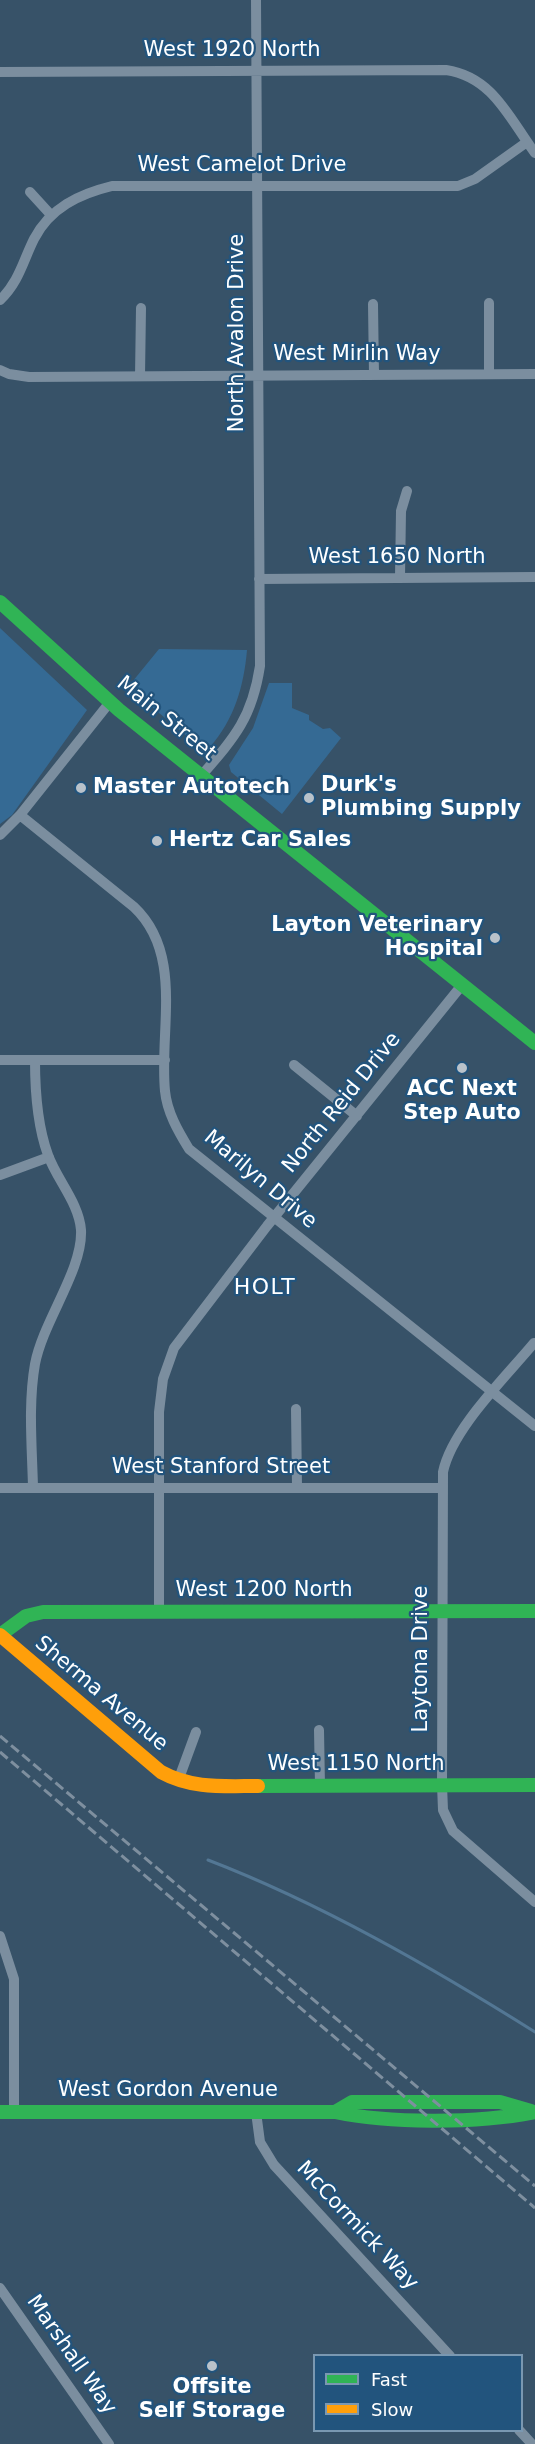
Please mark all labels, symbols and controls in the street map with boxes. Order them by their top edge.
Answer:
street label: West 1920 North [143,38,321,64]
street label: West Camelot Drive [138,153,346,179]
street label: North Avalon Drive [225,234,251,432]
street label: West Mirlin Way [273,342,441,368]
street label: West 1650 North [308,545,486,571]
street label: Main Street [111,671,221,767]
place label: Durk's Plumbing Supply [321,773,521,823]
place label: Master Autotech [93,775,290,801]
marker: Master Autotech [74,781,88,795]
marker: Durk's Plumbing Supply [302,791,316,805]
place label: Hertz Car Sales [169,828,351,854]
marker: Hertz Car Sales [150,834,164,848]
place label: Layton Veterinary Hospital [271,913,483,963]
marker: Layton Veterinary Hospital [488,931,502,945]
street label: North Reid Drive [278,1028,406,1178]
marker: ACC Next Step Auto [455,1061,469,1075]
place label: ACC Next Step Auto [403,1077,521,1127]
street label: Marilyn Drive [198,1125,322,1235]
district label: HOLT [234,1275,296,1301]
street label: West Stanford Street [112,1455,330,1481]
street label: West 1200 North [175,1578,353,1604]
street label: Laytona Drive [409,1586,435,1732]
street label: Sherma Avenue [29,1631,173,1757]
street label: West 1150 North [267,1752,445,1778]
street label: West Gordon Avenue [58,2078,278,2104]
street label: McCormick Way [291,2156,423,2296]
street label: Marshall Way [21,2291,121,2419]
legend [313,2354,523,2432]
marker: Offsite Self Storage [205,2359,219,2373]
text: Fast [371,2369,407,2390]
place label: Offsite Self Storage [139,2375,285,2425]
text: Slow [371,2399,413,2420]

